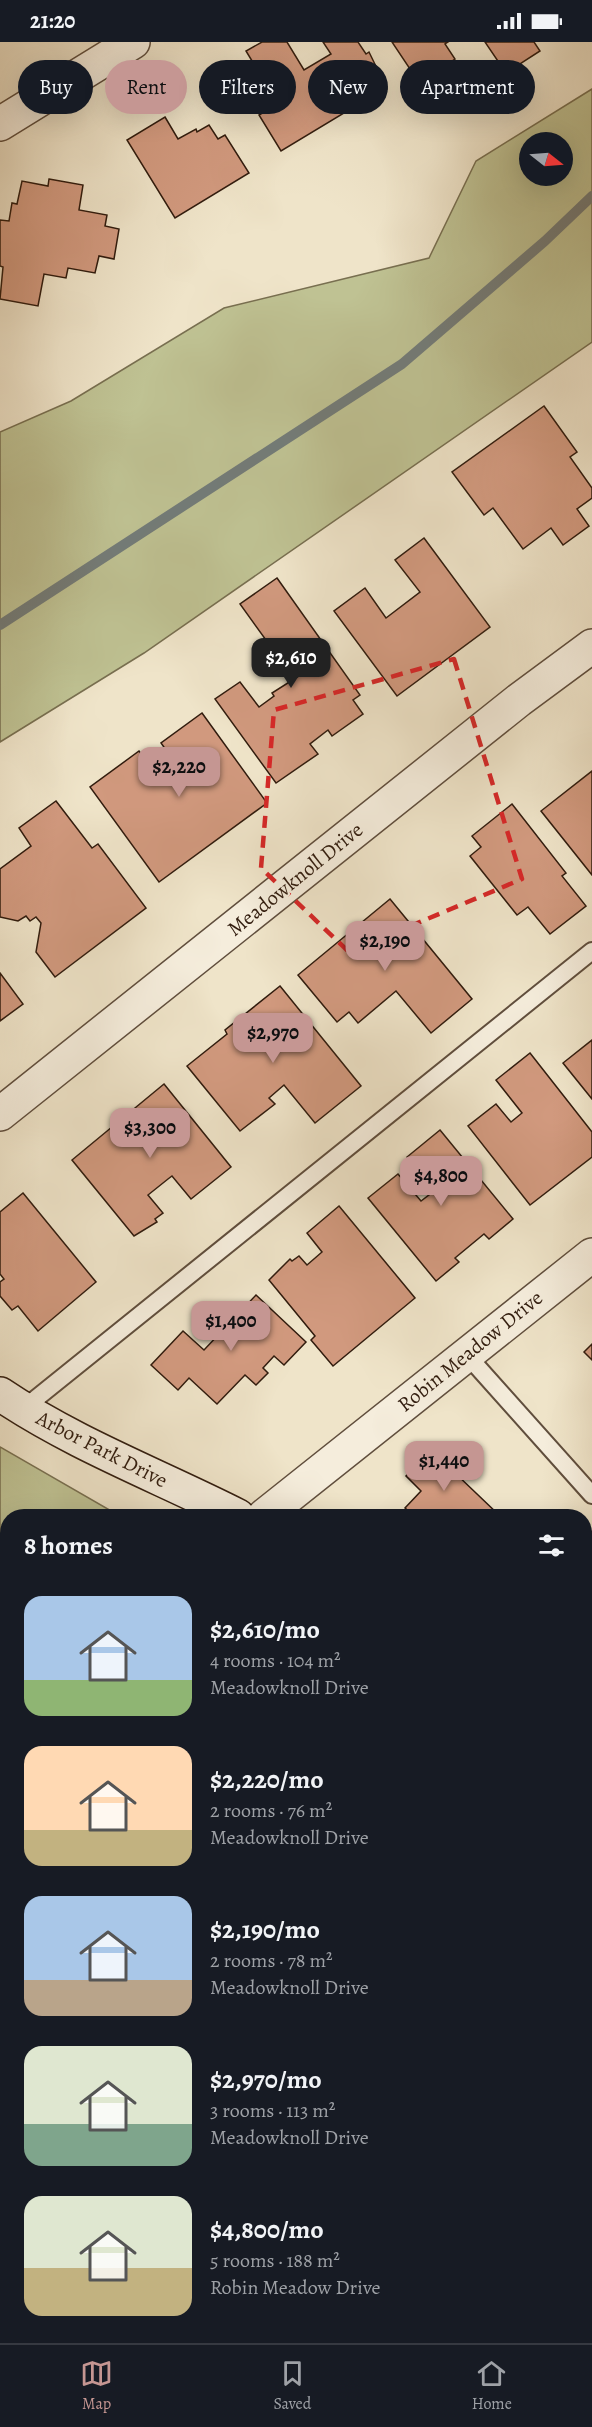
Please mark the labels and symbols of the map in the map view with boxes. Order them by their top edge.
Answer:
north arrow [519,132,573,186]
pin: $2,610 [242,638,340,689]
pin: $2,220 [130,747,228,798]
street label: Meadowknoll Drive [221,816,369,942]
pin: $2,190 [336,921,434,972]
pin: $2,970 [224,1013,322,1064]
pin: $3,300 [101,1108,199,1159]
pin: $4,800 [392,1156,490,1207]
street label: Robin Meadow Drive [392,1284,548,1418]
pin: $1,400 [182,1301,280,1352]
street label: Arbor Park Drive [31,1403,172,1494]
pin: $1,440 [395,1441,493,1492]

